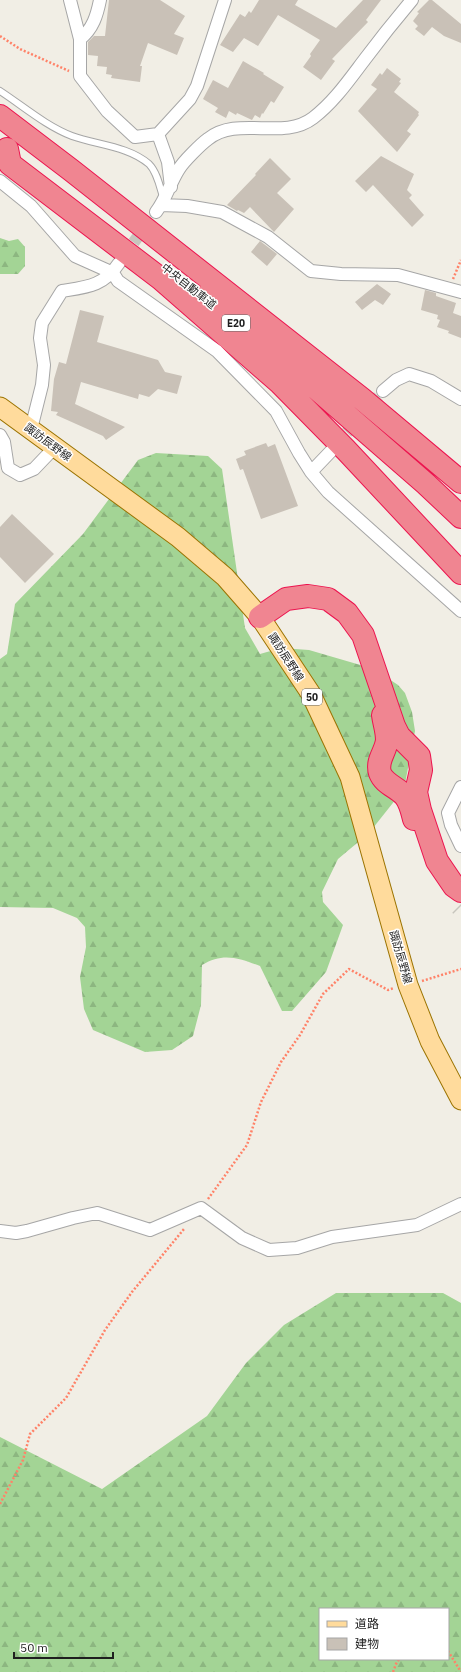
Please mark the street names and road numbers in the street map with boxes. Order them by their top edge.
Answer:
street label: 中央自動車道 [159,260,219,312]
road number: E20 [222,315,250,331]
street label: 諏訪辰野線 [22,420,74,464]
street label: 諏訪辰野線 [265,630,307,684]
road number: 50 [302,689,322,705]
street label: 諏訪辰野線 [387,929,415,985]

